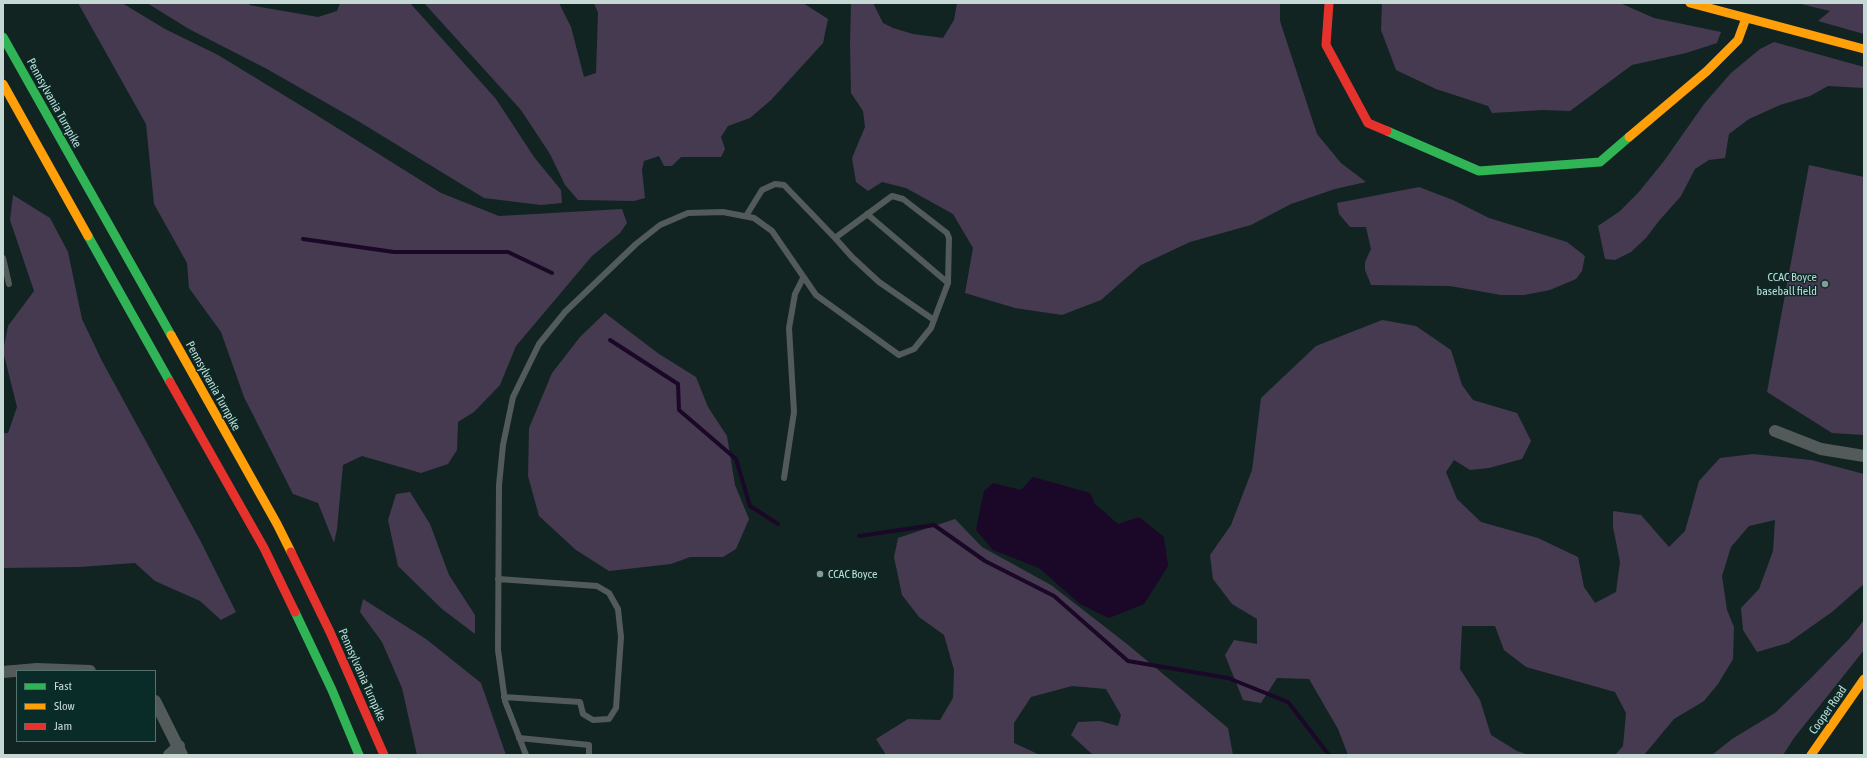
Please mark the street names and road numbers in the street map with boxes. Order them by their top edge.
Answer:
street label: Pennsylvania Turnpike [23,56,85,150]
street label: Pennsylvania Turnpike [182,339,244,433]
street label: Pennsylvania Turnpike [335,626,389,724]
street label: Cooper Road [1806,683,1850,737]

